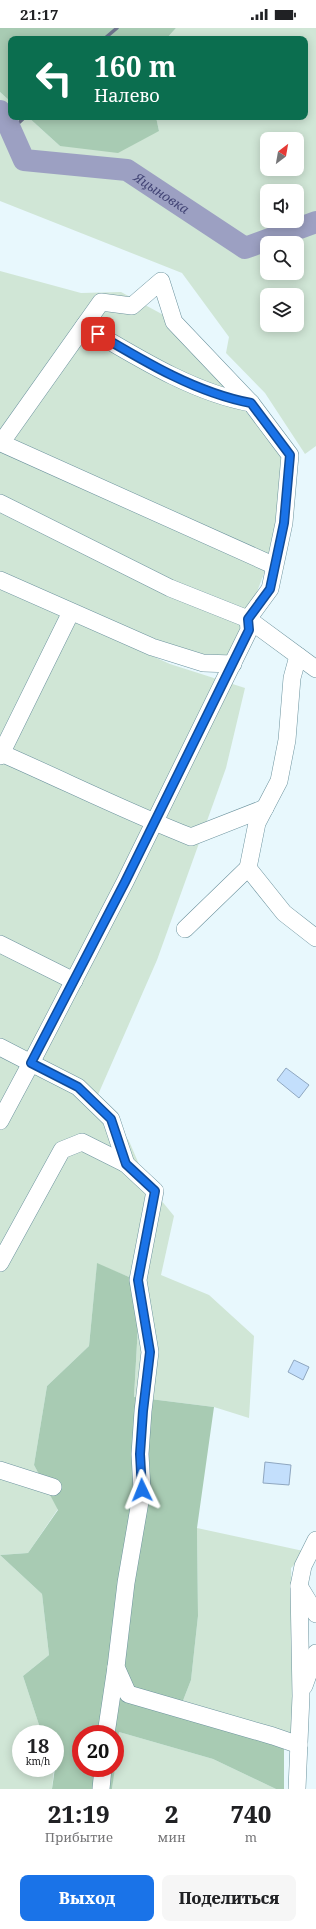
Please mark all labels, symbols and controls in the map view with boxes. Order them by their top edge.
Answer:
text: 21:17 [20,4,58,24]
text: 160 m [94,47,176,85]
icon: left [28,52,80,104]
text: Налево [94,83,160,107]
north arrow [260,132,304,176]
map controls [260,132,304,332]
water label: Яцыновка [130,168,193,218]
button: sound [260,184,304,228]
button: search [260,236,304,280]
button: layers [260,288,304,332]
pin [81,317,115,351]
icon: arrive [87,323,109,345]
position arrow [121,1469,163,1511]
speed limit sign: 20 [72,1725,124,1777]
text: 18 [27,1732,49,1759]
text: km/h [26,1754,50,1768]
text: 21:19 [48,1797,110,1830]
text: 2 [165,1797,178,1830]
text: 740 [230,1797,271,1830]
text: Прибытие [45,1828,113,1846]
text: мин [158,1828,186,1846]
text: m [245,1828,257,1846]
button: Выход [20,1875,154,1921]
button: Поделиться [162,1875,296,1921]

